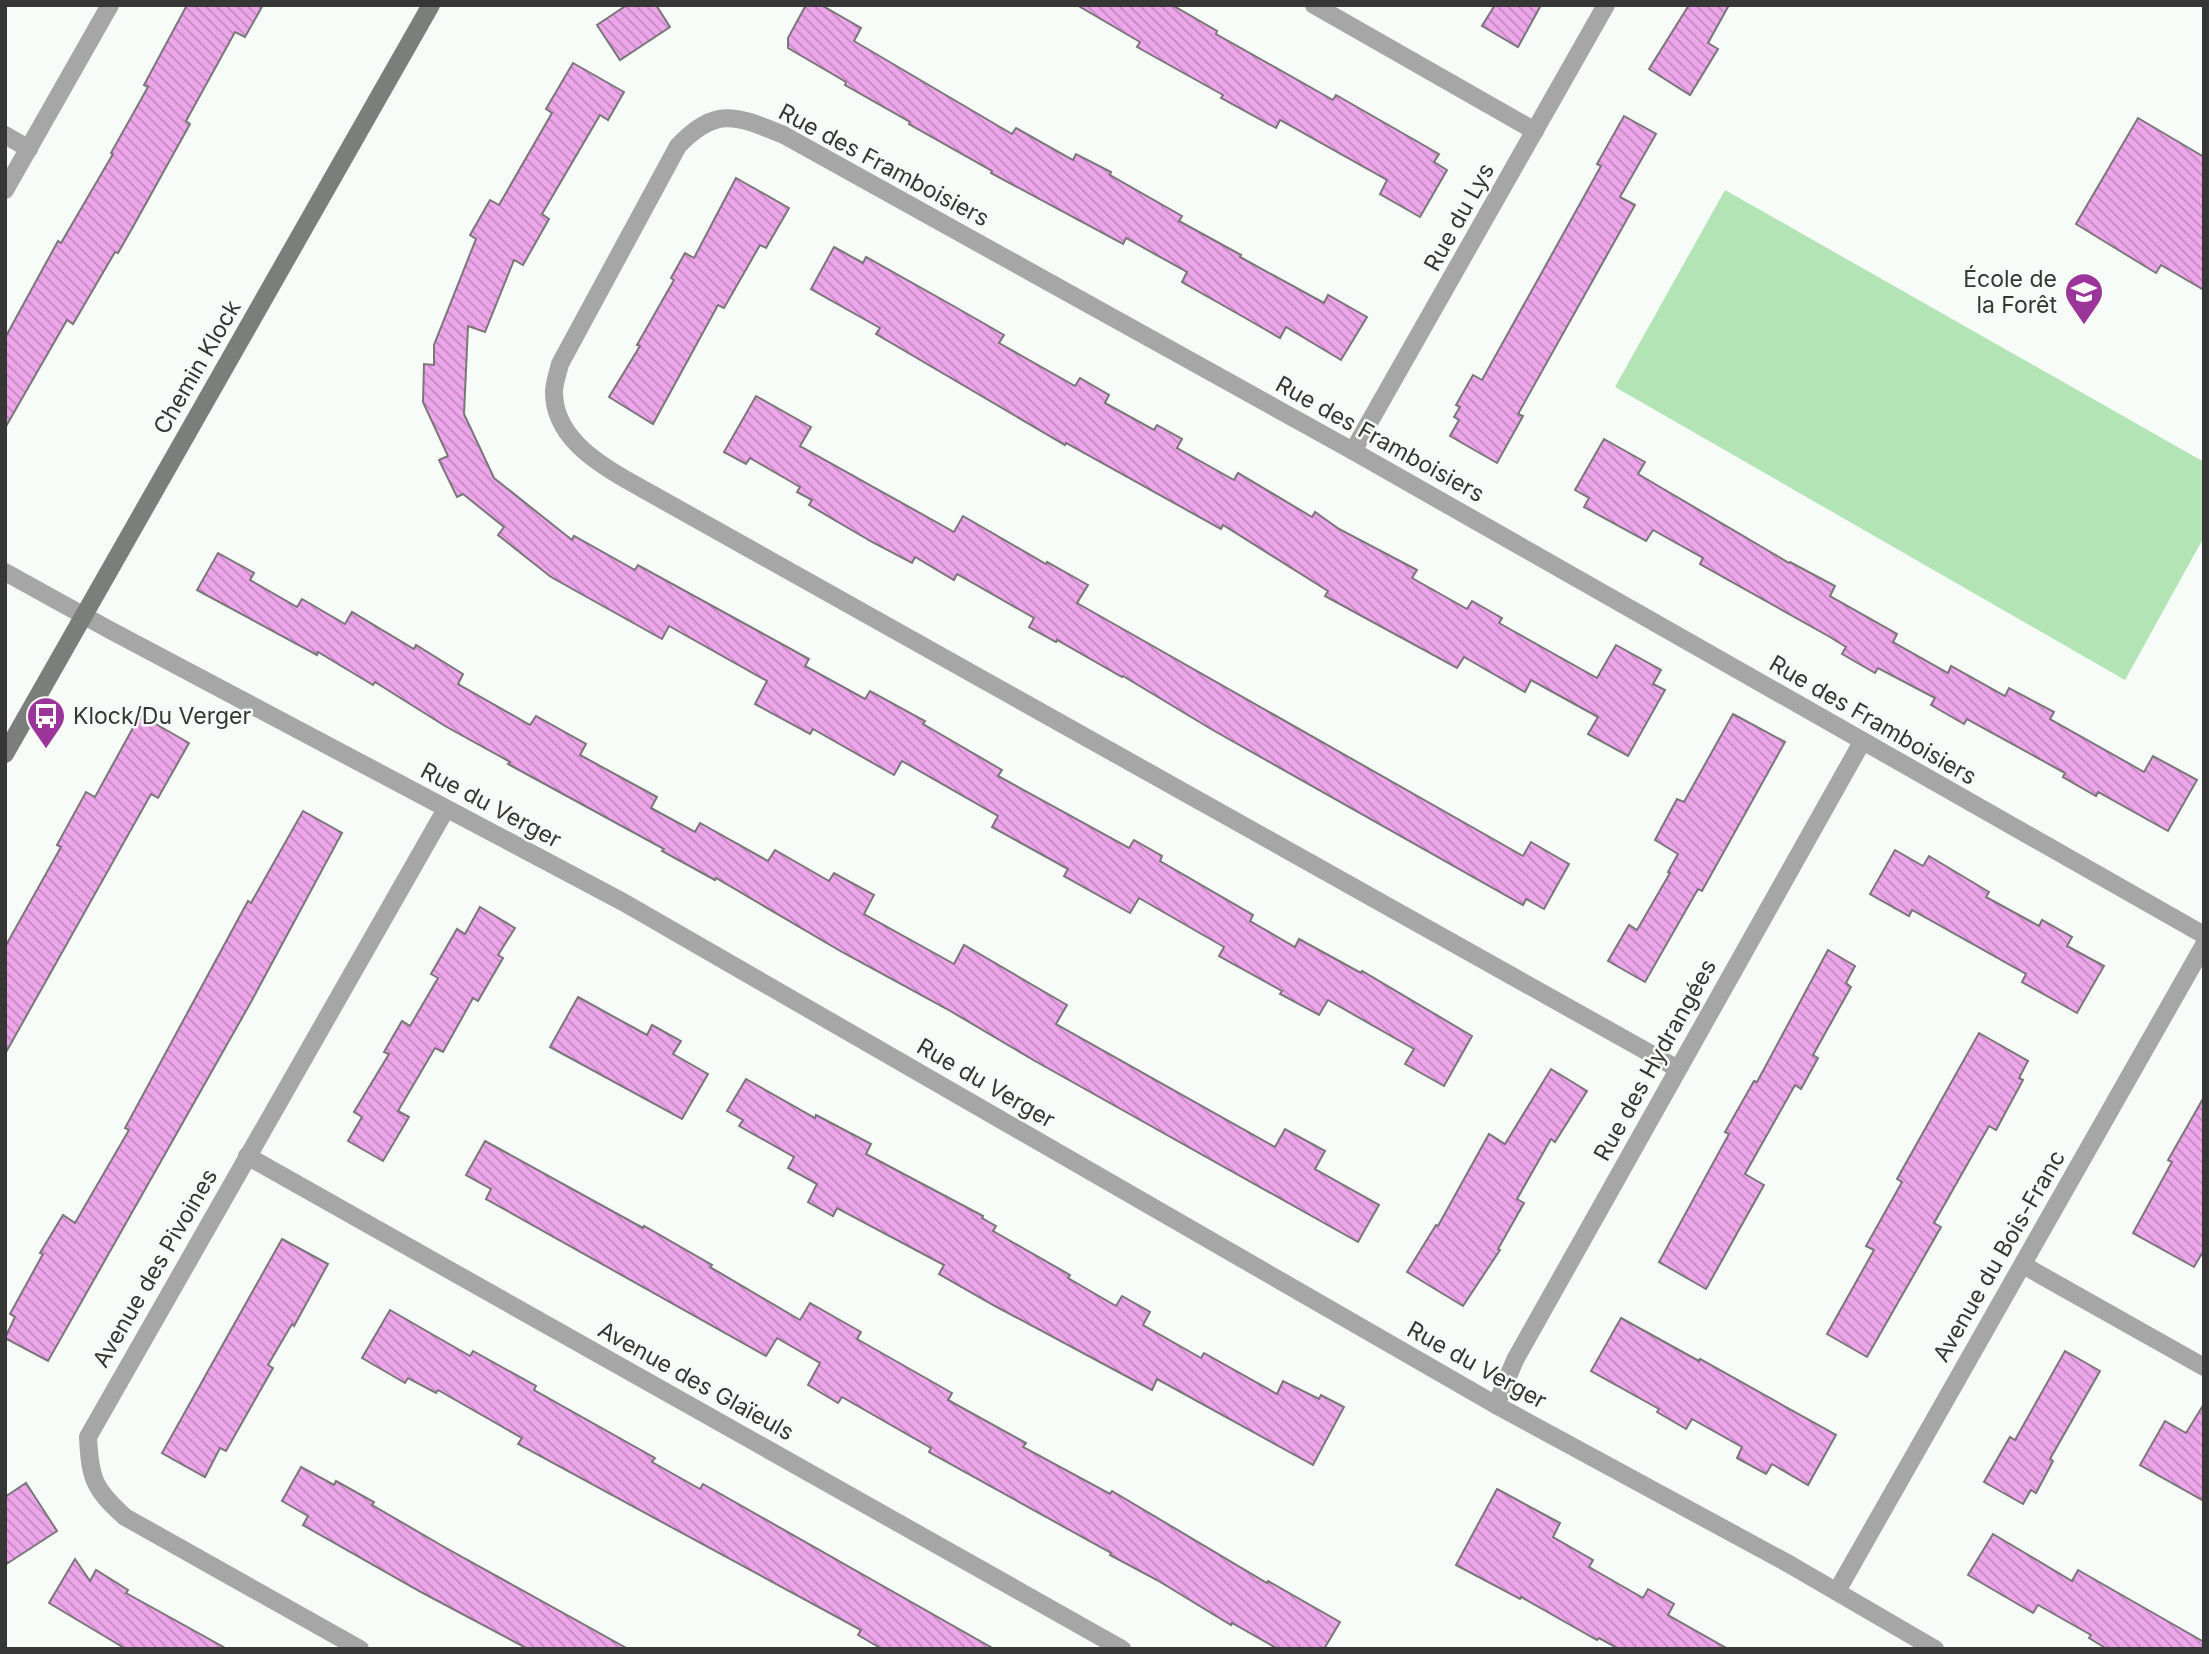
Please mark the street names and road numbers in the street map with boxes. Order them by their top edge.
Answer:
street label: Rue des Framboisiers [774,98,994,232]
street label: Rue du Lys [1418,158,1500,276]
street label: Chemin Klock [147,295,247,439]
street label: Rue des Framboisiers [1271,370,1489,508]
street label: Rue des Framboisiers [1765,649,1981,791]
street label: Rue du Verger [416,756,566,854]
street label: Rue des Hydrangées [1588,954,1722,1166]
street label: Rue du Verger [912,1032,1060,1134]
street label: Avenue du Bois-Franc [1927,1145,2071,1367]
street label: Avenue des Pivoines [87,1164,223,1372]
street label: Rue du Verger [1402,1315,1552,1415]
street label: Avenue des Glaïeuls [593,1316,799,1446]

